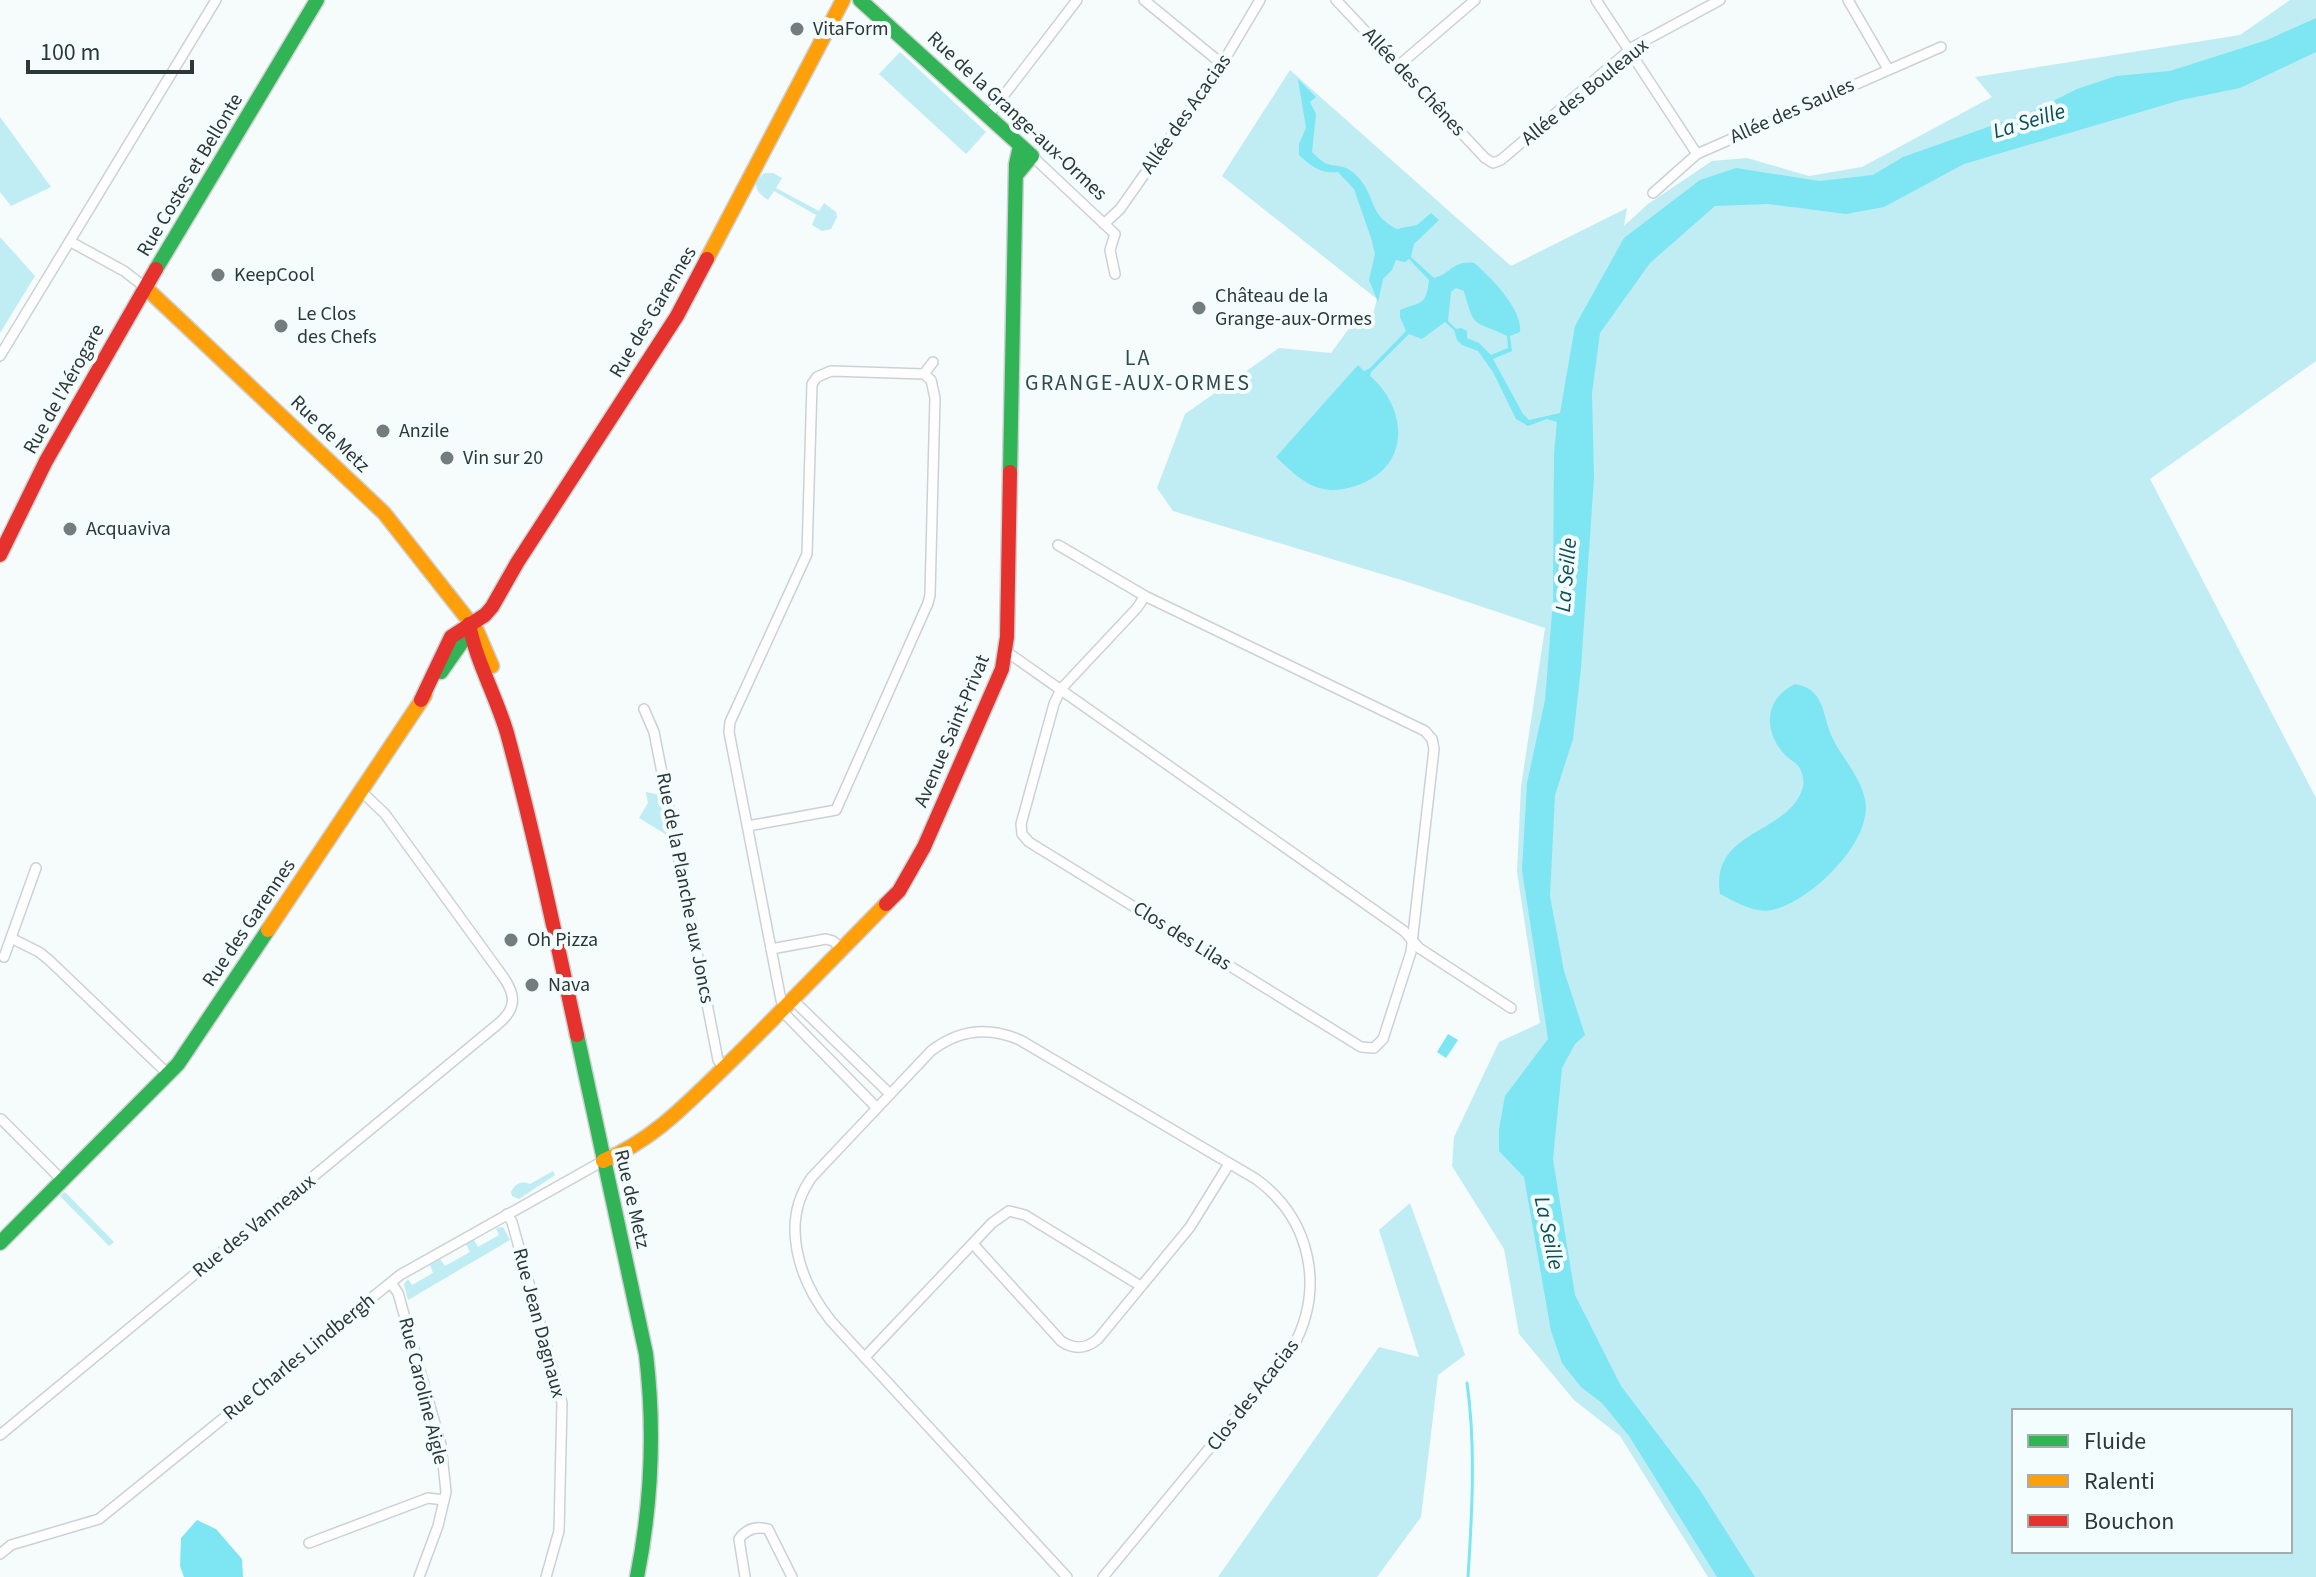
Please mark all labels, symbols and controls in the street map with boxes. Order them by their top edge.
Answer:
place label: VitaForm [813,15,889,43]
marker: VitaForm [788,20,806,38]
street label: Allée des Chênes [1356,21,1472,143]
scale bar [28,24,192,74]
street label: Rue de la Grange-aux-Ormes [921,25,1113,207]
street label: Allée des Bouleaux [1515,32,1655,152]
text: 100 m [40,35,100,70]
street label: Allée des Acacias [1134,48,1238,180]
street label: Allée des Saules [1725,71,1859,151]
street label: Rue Costes et Bellonte [130,88,250,262]
water label: La Seille [1989,95,2069,147]
street label: Rue des Garennes [603,241,703,383]
place label: KeepCool [234,261,315,289]
marker: KeepCool [209,266,227,284]
place label: Château de la Grange-aux-Ormes [1215,282,1372,333]
marker: Château de la Grange-aux-Ormes [1190,299,1208,317]
place label: Le Clos des Chefs [297,300,377,351]
marker: Le Clos des Chefs [272,317,290,335]
street label: Rue de l'Aérogare [17,319,111,459]
district label: LA GRANGE-AUX-ORMES [1025,342,1251,399]
street label: Rue de Metz [284,389,376,479]
place label: Anzile [399,417,449,445]
marker: Anzile [374,422,392,440]
place label: Vin sur 20 [463,444,543,472]
marker: Vin sur 20 [438,449,456,467]
place label: Acquaviva [86,515,171,543]
marker: Acquaviva [61,520,79,538]
water label: La Seille [1547,537,1585,613]
street label: Avenue Saint-Privat [907,650,997,812]
street label: Rue de la Planche aux Joncs [649,770,721,1006]
street label: Rue des Garennes [196,853,302,993]
street label: Clos des Lilas [1127,895,1237,977]
place label: Oh Pizza [527,926,598,954]
marker: Oh Pizza [502,931,520,949]
place label: Nava [548,971,590,999]
marker: Nava [523,976,541,994]
street label: Rue de Metz [607,1147,657,1251]
street label: Rue des Vanneaux [187,1168,322,1284]
water label: La Seille [1526,1193,1572,1273]
street label: Rue Jean Dagnaux [506,1245,572,1401]
street label: Rue Charles Lindbergh [217,1287,381,1427]
street label: Rue Caroline Aigle [391,1314,455,1468]
street label: Clos des Acacias [1200,1333,1306,1457]
legend [2012,1409,2292,1553]
text: Fluide [2084,1424,2146,1459]
text: Ralenti [2084,1464,2155,1499]
text: Bouchon [2084,1504,2174,1539]

